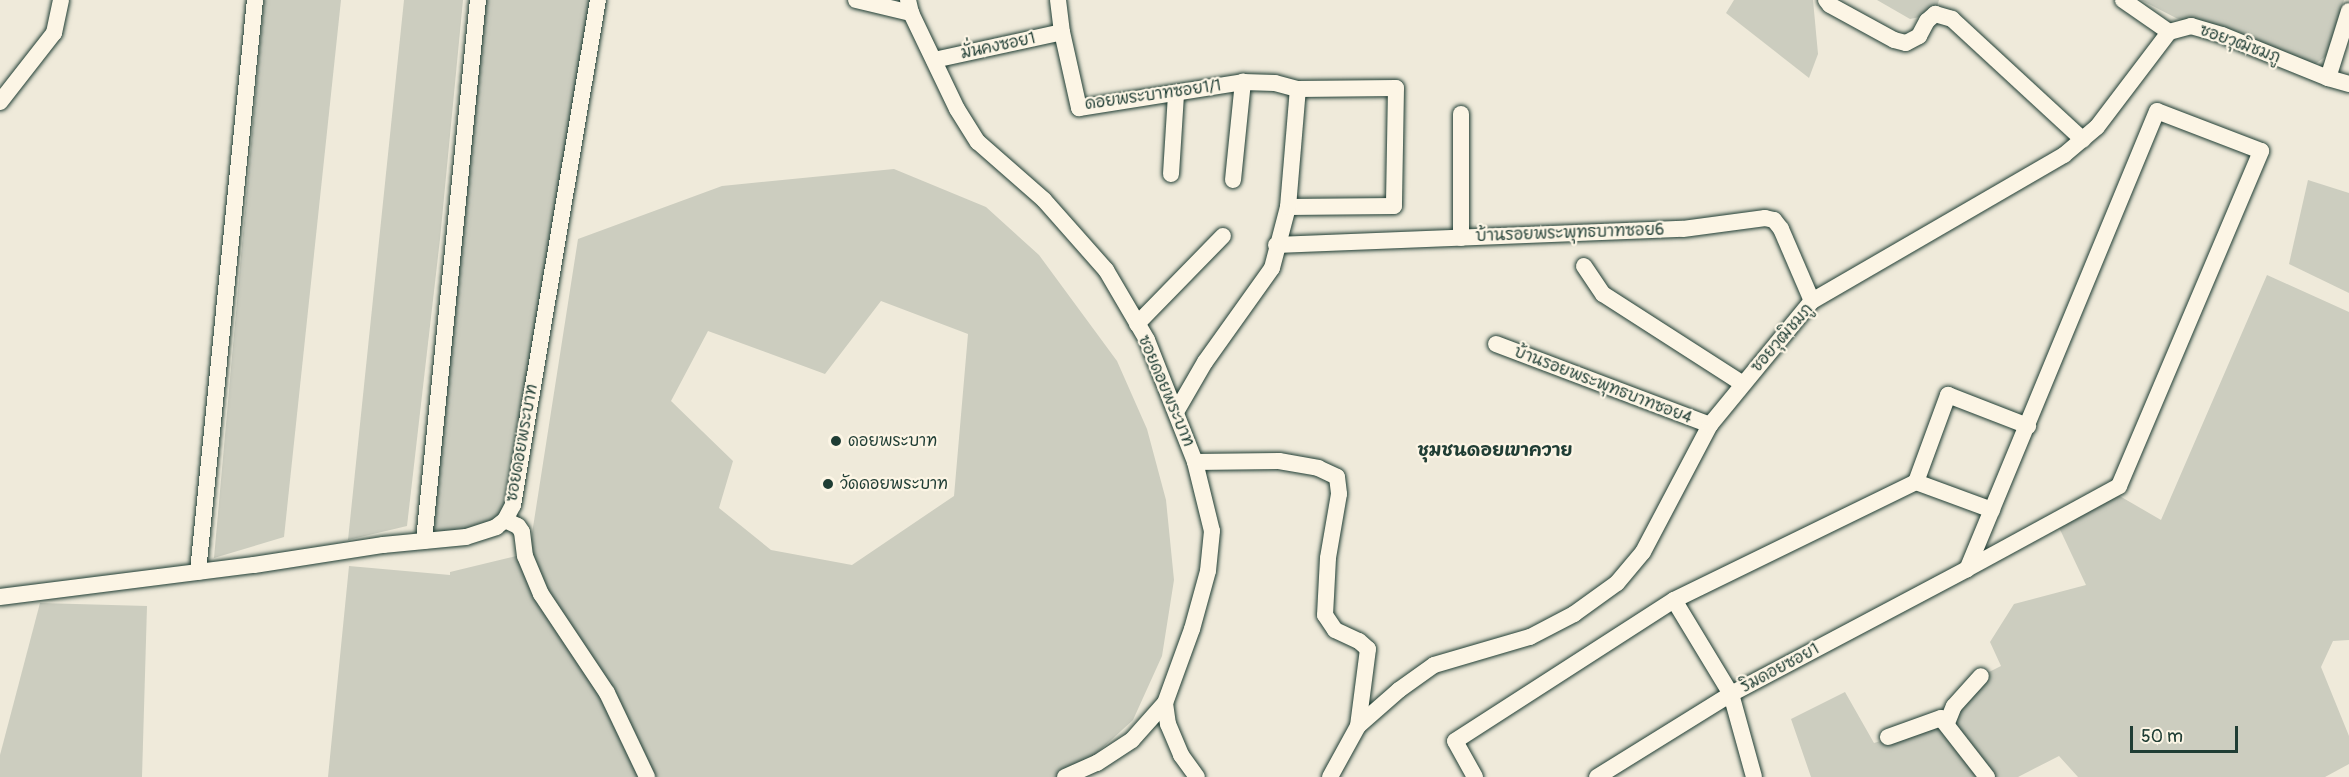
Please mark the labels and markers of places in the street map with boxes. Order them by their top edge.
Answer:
place label: ดอยพระบาท [848,431,937,451]
marker: ดอยพระบาท [829,434,843,448]
place label: วัดดอยพระบาท [840,474,948,494]
marker: วัดดอยพระบาท [821,477,835,491]

